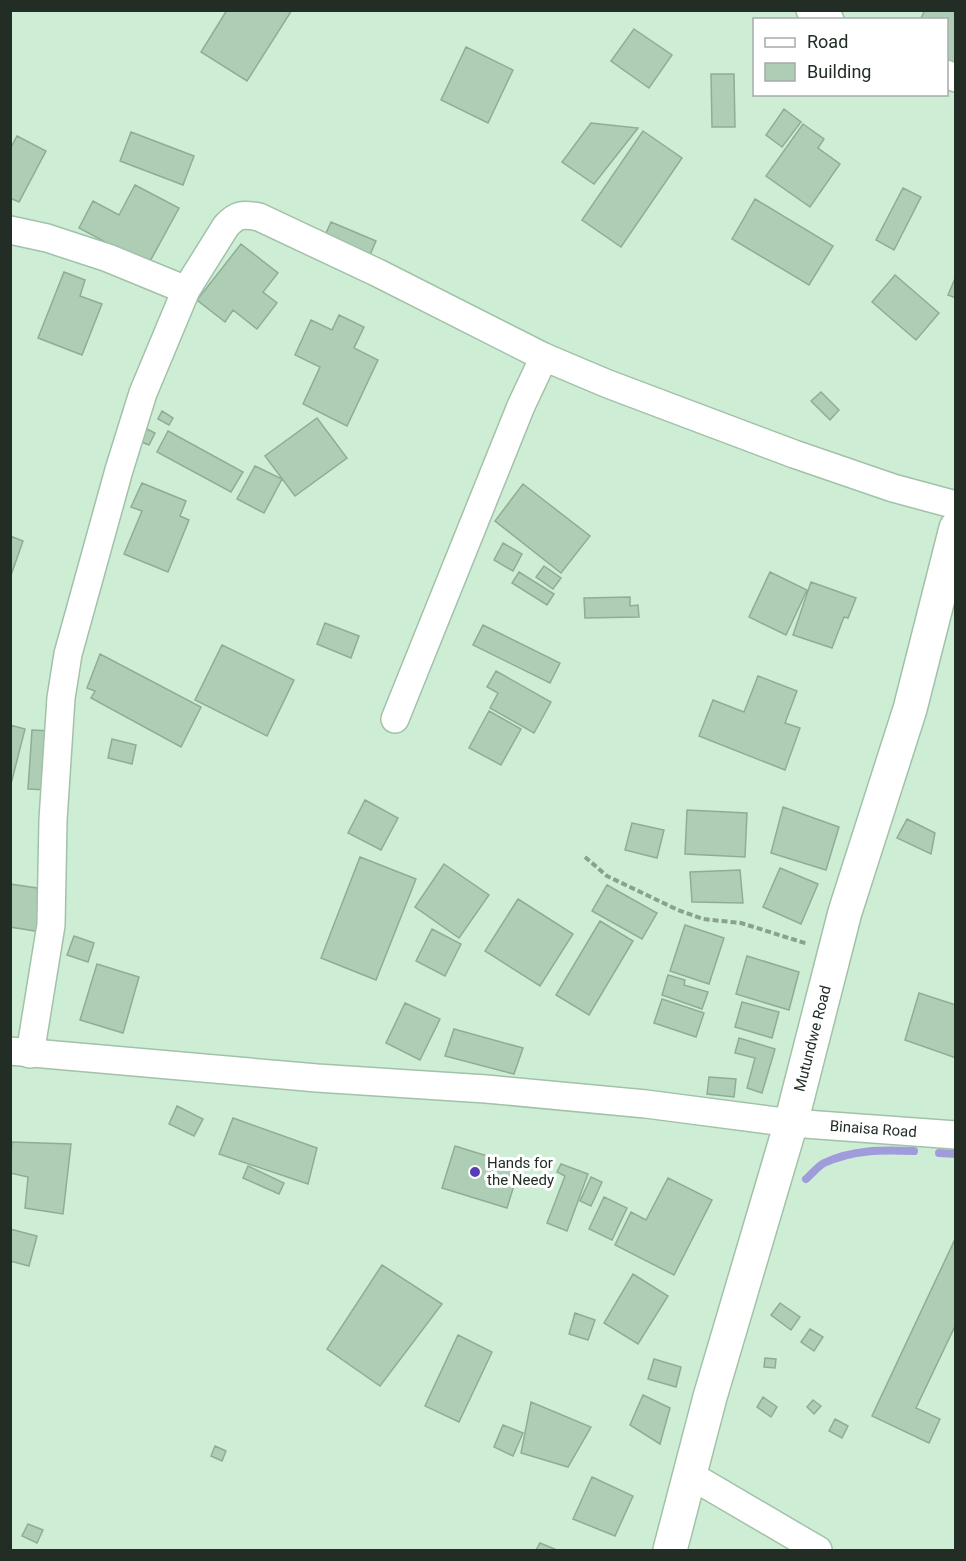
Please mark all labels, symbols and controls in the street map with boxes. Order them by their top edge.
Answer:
legend [753,18,948,96]
text: Road [807,31,848,52]
text: Building [807,61,871,82]
street label: Mutundwe Road [790,984,835,1094]
street label: Binaisa Road [829,1117,917,1141]
place label: Hands for the Needy [487,1154,554,1189]
marker: Hands for the Needy [468,1165,482,1179]

